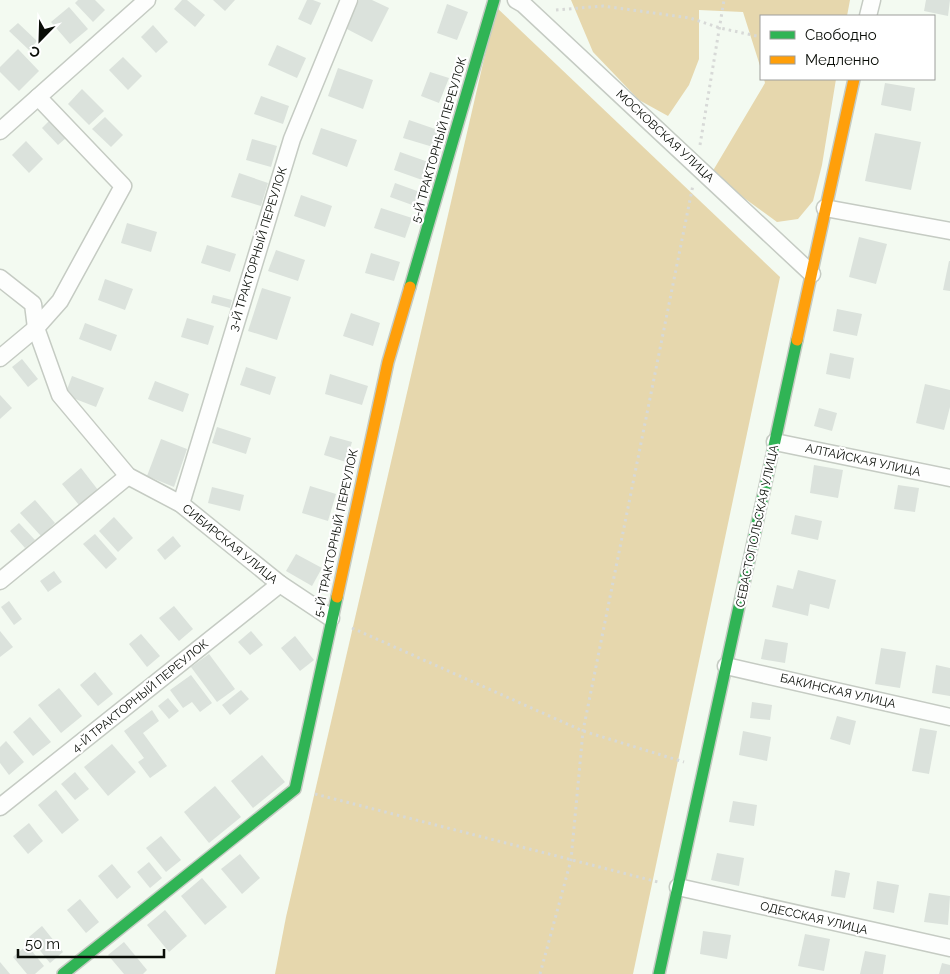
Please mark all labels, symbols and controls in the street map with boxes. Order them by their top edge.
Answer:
north arrow [15,15,65,65]
legend [760,15,935,80]
text: Свободно [805,26,877,44]
text: С [27,43,42,61]
text: Медленно [805,51,879,69]
street label: 5-Й ТРАКТОРНЫЙ ПЕРЕУЛОК [409,55,469,224]
street label: МОСКОВСКАЯ УЛИЦА [613,87,717,185]
street label: 3-Й ТРАКТОРНЫЙ ПЕРЕУЛОК [226,165,290,333]
street label: АЛТАЙСКАЯ УЛИЦА [804,441,922,479]
street label: СЕВАСТОПОЛЬСКАЯ УЛИЦА [733,443,781,609]
street label: 5-Й ТРАКТОРНЫЙ ПЕРЕУЛОК [311,447,361,618]
street label: СИБИРСКАЯ УЛИЦА [180,501,280,587]
street label: 4-Й ТРАКТОРНЫЙ ПЕРЕУЛОК [69,636,211,755]
street label: БАКИНСКАЯ УЛИЦА [779,671,897,711]
street label: ОДЕССКАЯ УЛИЦА [759,899,869,937]
scale bar [18,926,164,958]
text: 50 m [25,935,60,953]

